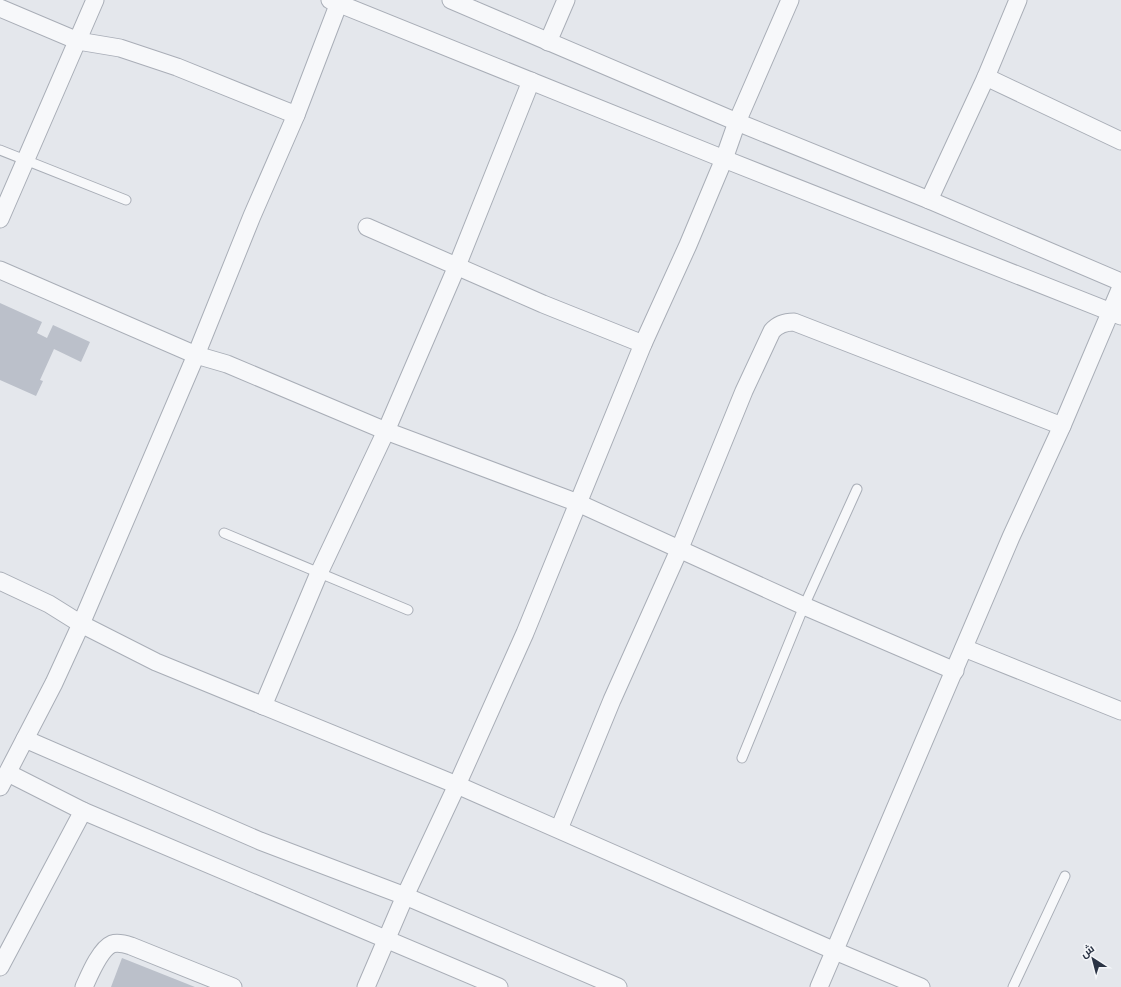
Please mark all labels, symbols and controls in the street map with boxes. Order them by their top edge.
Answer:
north arrow [1073,939,1113,979]
text: ش [1077,941,1097,961]

